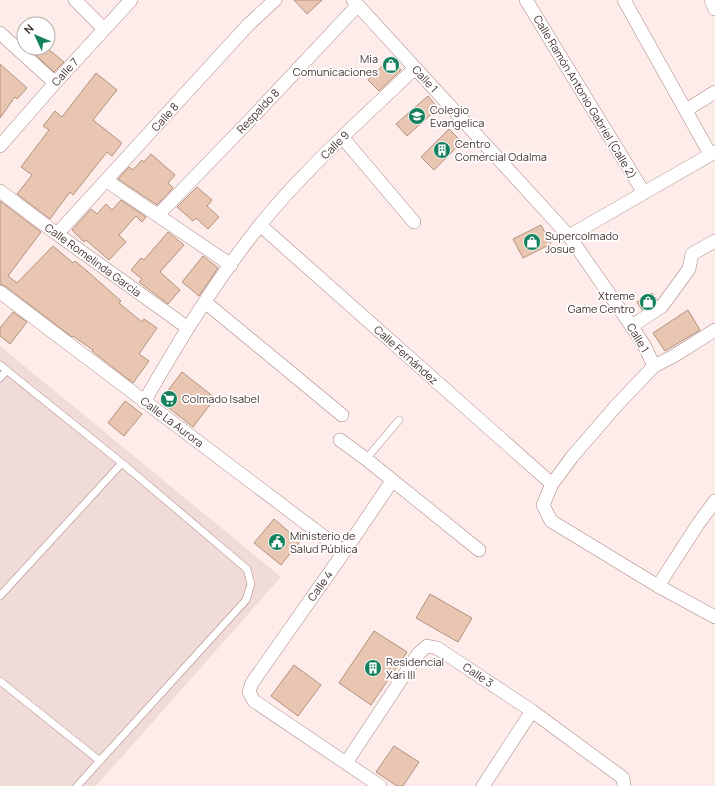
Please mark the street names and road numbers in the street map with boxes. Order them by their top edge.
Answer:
street label: Calle Ramón Antonio Gabriel (Calle 2) [530,12,640,181]
street label: Calle 7 [48,54,81,89]
street label: Calle 1 [409,62,442,95]
street label: Respaldo 8 [233,85,282,136]
street label: Calle 8 [148,99,182,134]
street label: Calle 9 [317,127,352,162]
street label: Calle Romelinda García [42,220,145,300]
street label: Calle 1 [624,320,653,355]
street label: Calle Fernández [371,322,442,388]
street label: Calle La Aurora [138,393,207,450]
street label: Calle 4 [304,567,336,604]
street label: Calle 3 [460,659,497,690]

